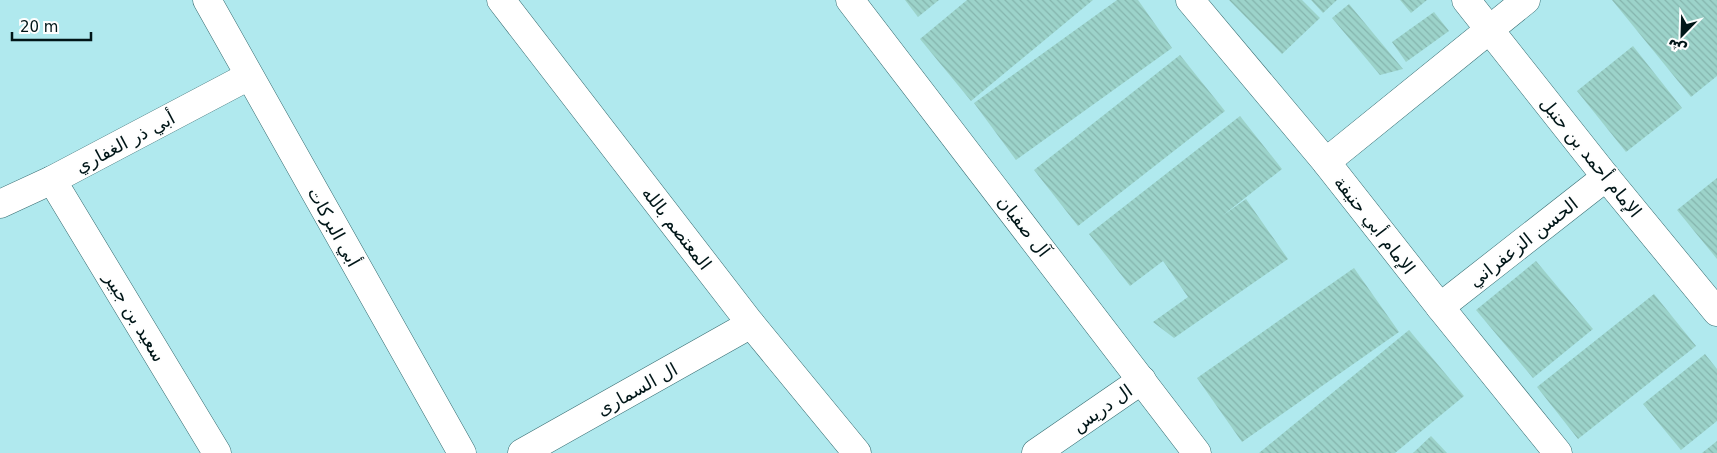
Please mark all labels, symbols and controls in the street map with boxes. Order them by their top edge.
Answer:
scale bar [12,10,91,42]
north arrow [1657,10,1707,60]
text: 20 m [20,18,58,36]
text: ش [1665,36,1689,58]
street label: الإمام أحمد بن حنبل [1535,92,1647,222]
street label: أبي ذر الغفاري [71,106,179,178]
street label: الإمام أبي حنيفة [1329,171,1421,279]
street label: المعتصم بالله [637,182,716,274]
street label: أبي البركات [303,183,365,271]
street label: آل صفيان [993,190,1056,262]
street label: الحسن الزعفراني [1464,193,1582,292]
street label: سعيد بن جبير [99,268,170,366]
street label: ال السمارى [593,358,681,420]
street label: ال دريس [1068,380,1136,436]

